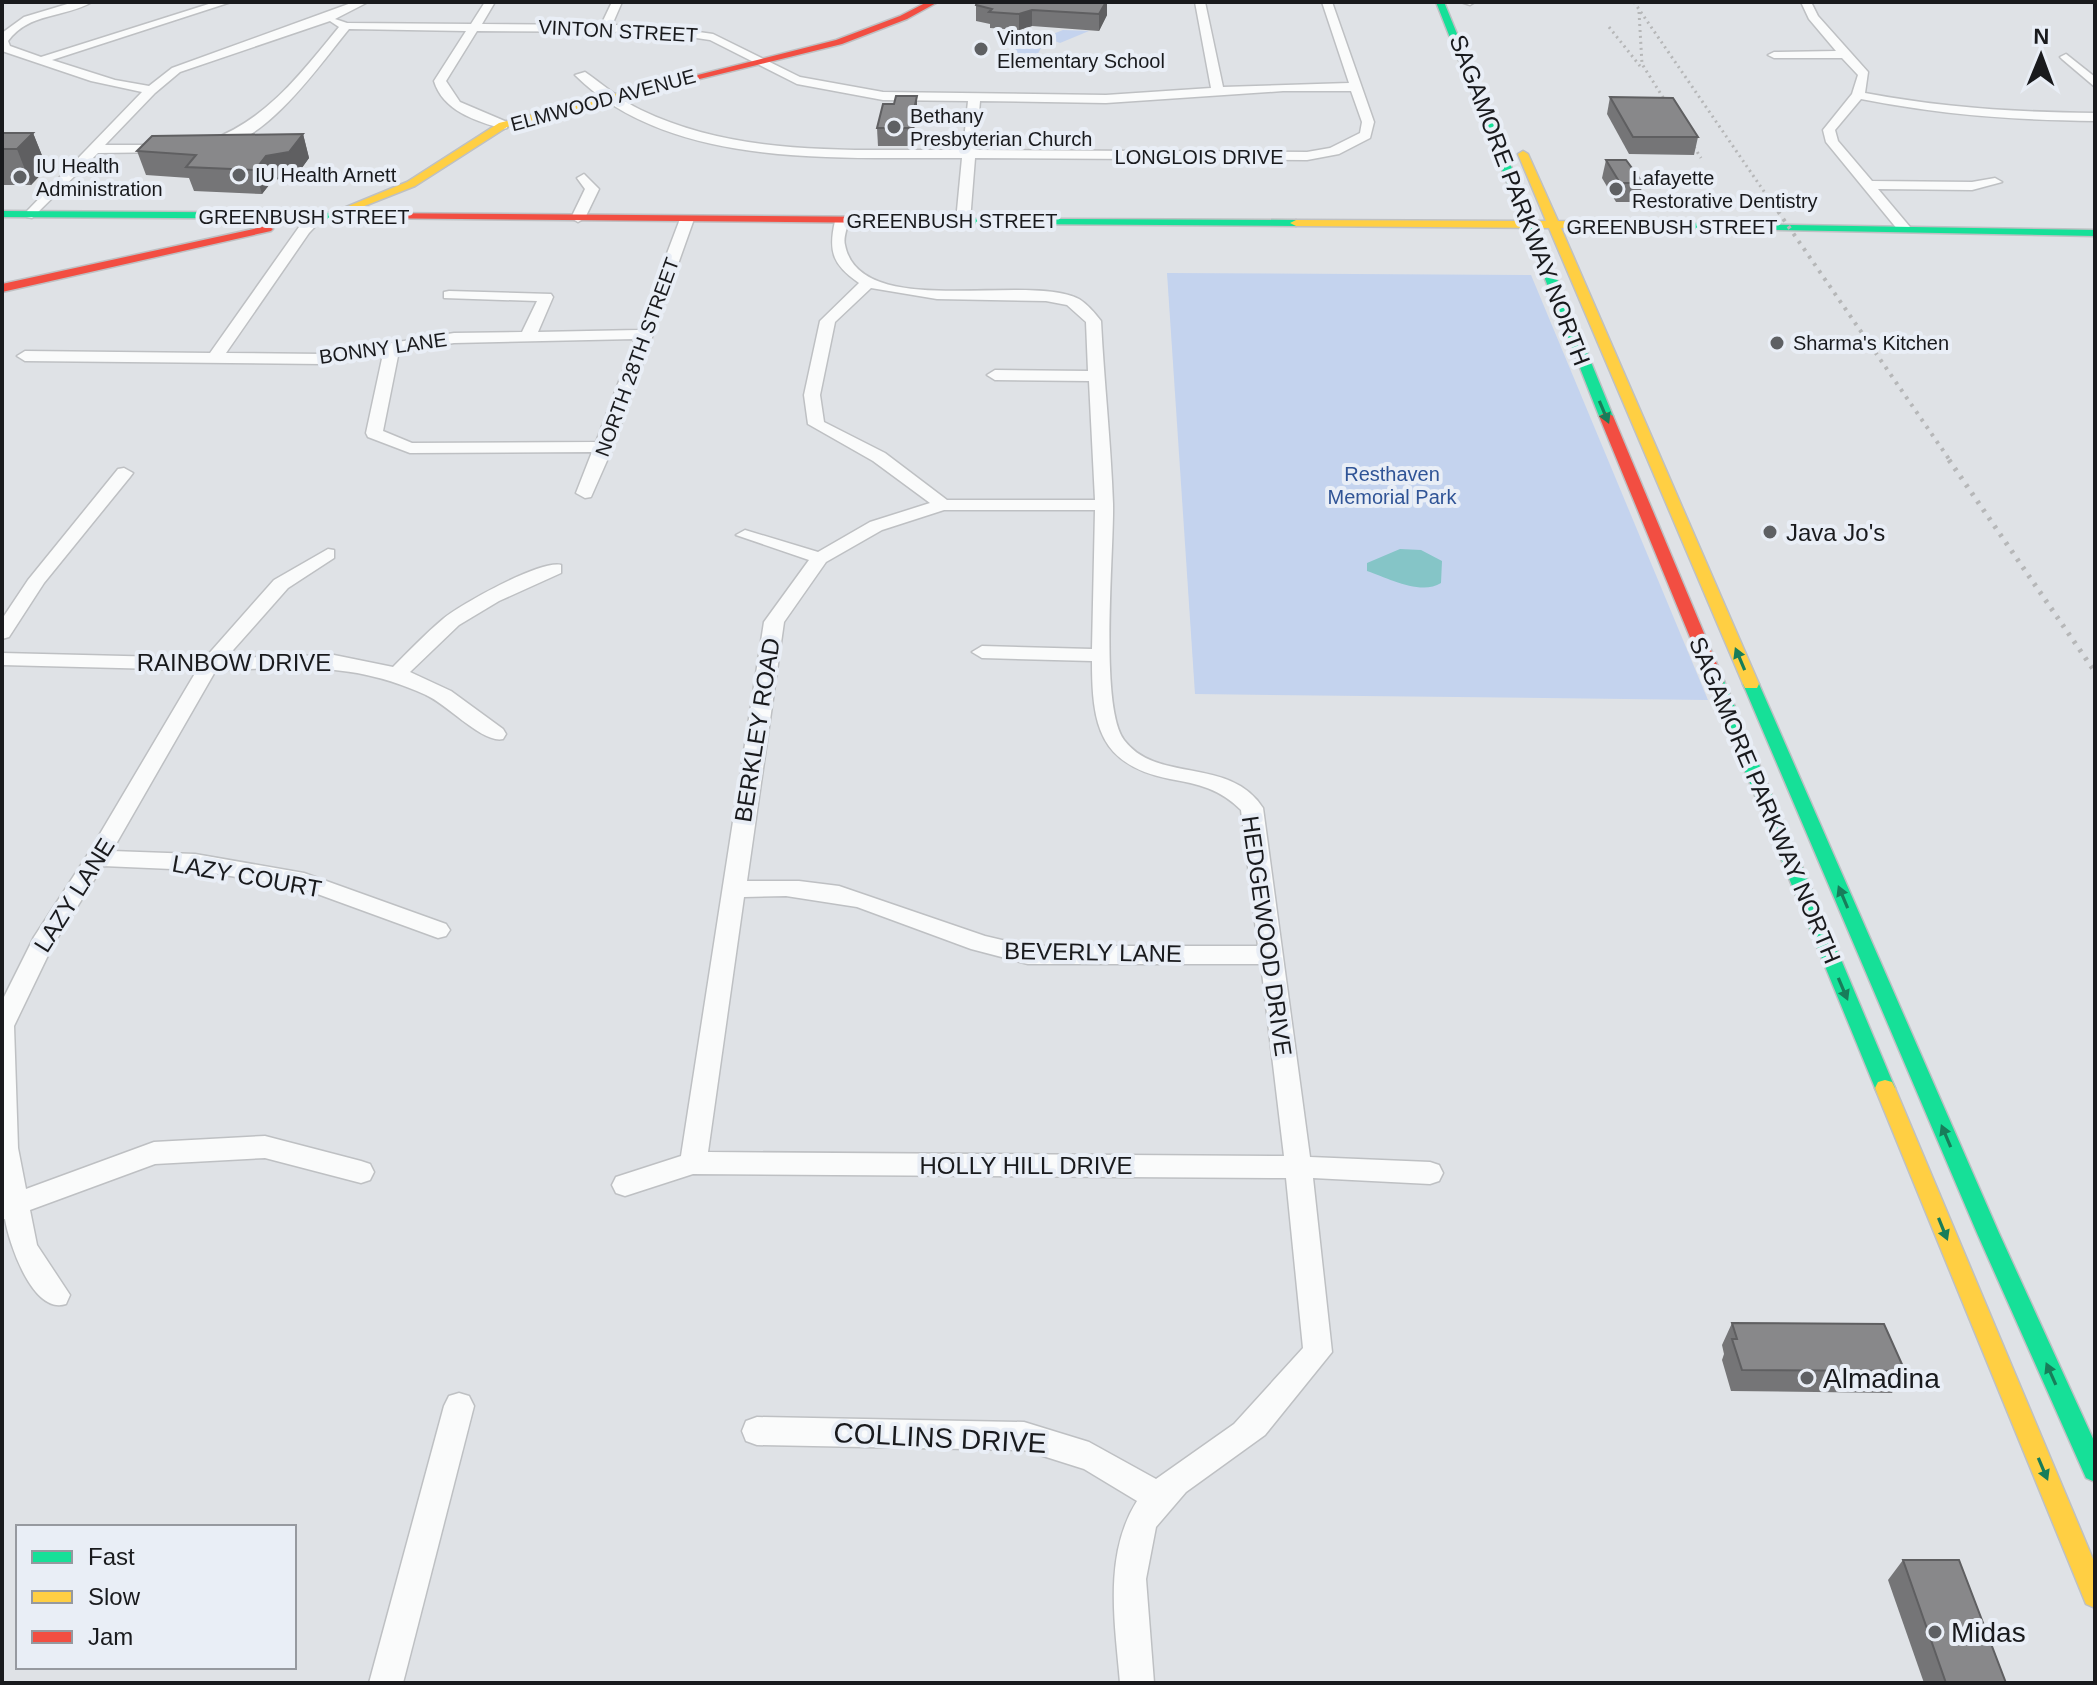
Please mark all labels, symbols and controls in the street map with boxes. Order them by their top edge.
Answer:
street label: VINTON STREET [538,16,698,46]
north arrow [2001,16,2081,96]
text: N [2033,24,2050,49]
place label: Vinton Elementary School [997,27,1165,72]
street label: SAGAMORE PARKWAY NORTH [1444,31,1596,369]
marker: Vinton Elementary School [972,40,990,58]
street label: ELMWOOD AVENUE [508,65,698,135]
place label: Bethany Presbyterian Church [910,105,1092,150]
marker: Bethany Presbyterian Church [885,118,903,136]
street label: LONGLOIS DRIVE [1115,146,1283,168]
place label: IU Health Administration [36,155,163,200]
place label: IU Health Arnett [255,164,397,186]
marker: IU Health Arnett [230,166,248,184]
place label: Lafayette Restorative Dentistry [1632,167,1818,212]
marker: IU Health Administration [11,168,29,186]
marker: Lafayette Restorative Dentistry [1607,180,1625,198]
street label: GREENBUSH STREET [198,206,410,228]
street label: GREENBUSH STREET [846,210,1058,232]
street label: GREENBUSH STREET [1566,216,1778,238]
street label: NORTH 28TH STREET [591,255,683,459]
street label: BONNY LANE [318,328,448,368]
place label: Sharma's Kitchen [1793,332,1949,354]
marker: Sharma's Kitchen [1768,334,1786,352]
one-way arrow [1598,400,1611,424]
park label: Resthaven Memorial Park [1328,463,1457,508]
place label: Java Jo's [1786,519,1885,546]
marker: Java Jo's [1761,523,1779,541]
street label: SAGAMORE PARKWAY NORTH [1684,633,1846,967]
street label: BERKLEY ROAD [729,636,785,824]
one-way arrow [1733,647,1747,671]
street label: RAINBOW DRIVE [137,649,331,676]
street label: HEDGEWOOD DRIVE [1237,814,1297,1058]
street label: LAZY LANE [28,833,120,957]
street label: LAZY COURT [170,850,324,902]
one-way arrow [1836,886,1849,909]
street label: BEVERLY LANE [1004,937,1182,967]
one-way arrow [1837,977,1850,1001]
one-way arrow [1939,1124,1953,1148]
street label: HOLLY HILL DRIVE [920,1152,1132,1179]
one-way arrow [1937,1217,1950,1241]
one-way arrow [2045,1362,2058,1386]
place label: Almadina [1823,1363,1940,1394]
marker: Almadina [1798,1369,1816,1387]
street label: COLLINS DRIVE [833,1417,1047,1459]
one-way arrow [2036,1457,2049,1481]
legend [16,1525,296,1669]
text: Fast [88,1543,135,1570]
text: Slow [88,1583,141,1610]
place label: Midas [1951,1617,2026,1648]
text: Jam [88,1623,133,1650]
marker: Midas [1926,1623,1944,1641]

